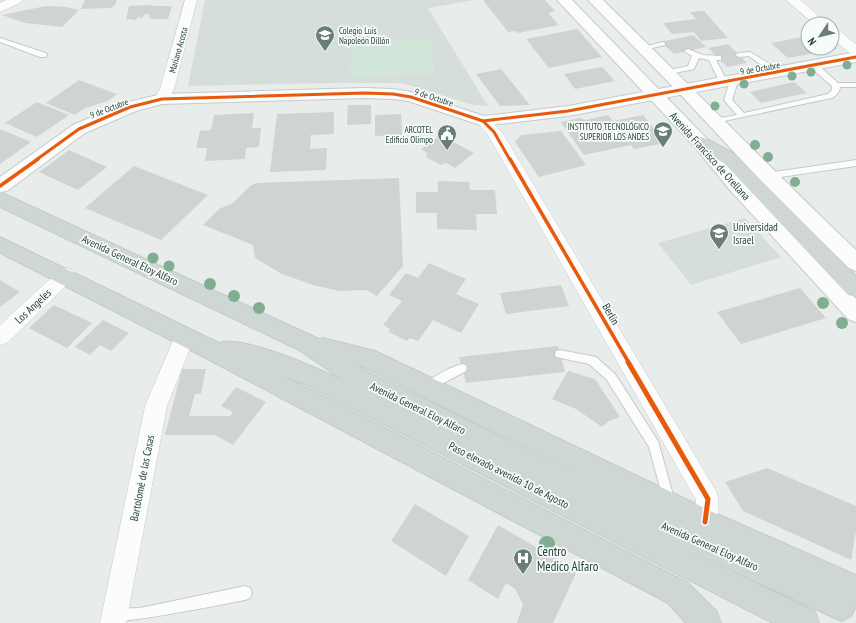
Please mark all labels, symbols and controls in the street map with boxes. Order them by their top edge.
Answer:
north arrow [800,16,840,56]
school or university icon: Colegio Luis Napoleón Dillón [314,24,336,52]
street label: Mariano Acosta [166,25,190,74]
place label: Colegio Luis Napoleón Dillón [339,25,389,46]
text: N [804,35,819,48]
street label: 9 de Octubre [739,59,781,77]
street label: 9 de Octubre [413,86,455,109]
street label: 9 de Octubre [88,96,130,120]
street label: Avenida Francisco de Orellana [667,109,753,203]
school or university icon: INSTITUTO TECNOLÓGICO SUPERIOR LOS ANDES [652,120,674,148]
place label: INSTITUTO TECNOLÓGICO SUPERIOR LOS ANDES [568,121,649,142]
public building icon: ARCOTEL Edificio Olimpo [436,123,458,151]
place label: ARCOTEL Edificio Olimpo [386,124,433,145]
place label: Universidad Israel [733,220,778,247]
school or university icon: Universidad Israel [708,222,730,250]
street label: Avenida General Eloy Alfaro [80,232,181,289]
street label: Los Angeles [12,285,54,326]
street label: Berlín [599,301,623,327]
street label: Avenida General Eloy Alfaro [368,379,468,437]
street label: Bartolomé de las Casas [127,433,157,522]
street label: Paso elevado avenida 10 de Agosto [446,438,572,512]
street label: Avenida General Eloy Alfaro [659,518,761,574]
place label: Centro Medico Alfaro [537,543,599,575]
hospital icon: Centro Medico Alfaro [512,547,534,575]

